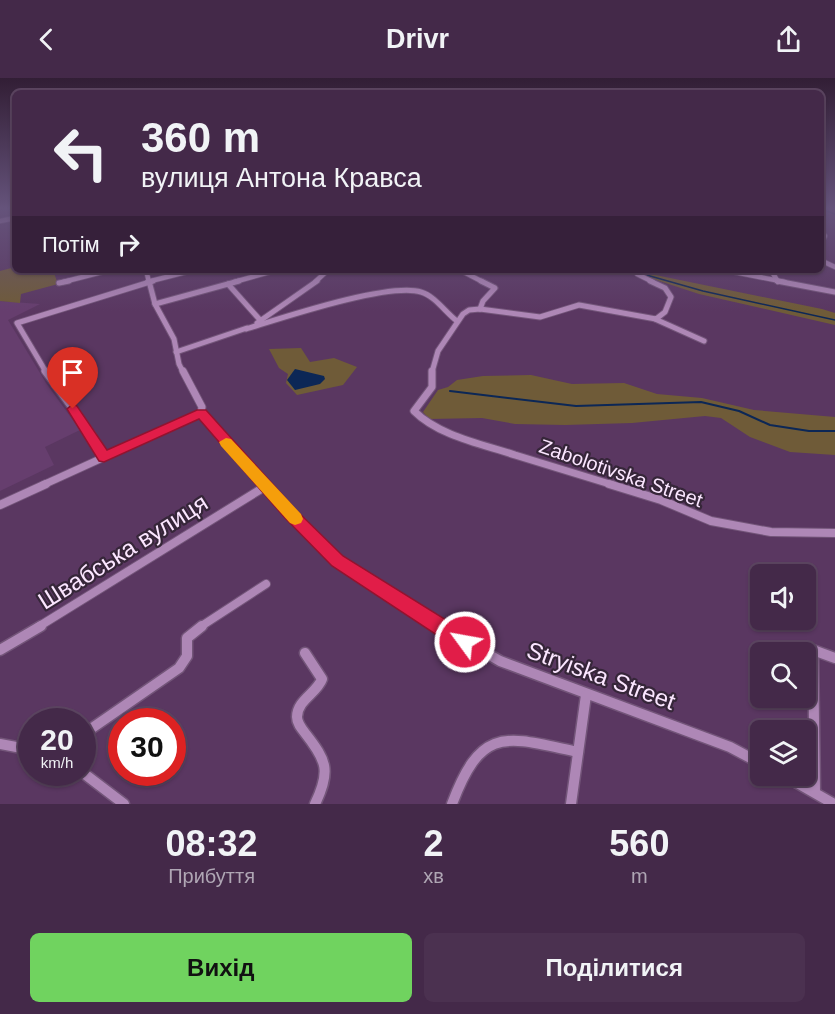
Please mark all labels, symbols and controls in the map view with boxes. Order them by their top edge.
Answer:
icon: back [30,23,63,56]
icon: share [772,23,805,56]
text: Drivr [386,24,449,54]
icon: left [42,114,120,192]
text: 360 m [141,114,260,161]
text: вулиця Антона Кравса [141,163,422,193]
icon: right [112,228,145,261]
text: Потім [42,232,100,257]
pin [47,347,98,409]
icon: arrive [56,356,89,389]
street label: Zabolotivska Street [536,435,706,511]
street label: Швабська вулиця [33,489,212,615]
map controls [750,564,816,786]
button: sound [750,564,816,630]
position arrow [433,610,497,674]
street label: Stryiska Street [523,636,679,715]
button: search [750,642,816,708]
speed limit sign: 30 [108,708,186,786]
button: layers [750,720,816,786]
text: 20 [40,723,74,756]
text: km/h [41,754,73,771]
text: 08:32 [166,823,258,864]
text: 2 [423,823,444,864]
text: 560 [609,823,669,864]
text: Прибуття [168,865,255,887]
text: хв [423,865,444,887]
text: m [631,865,648,887]
button: Вихід [30,933,412,1002]
button: Поділитися [424,933,805,1002]

